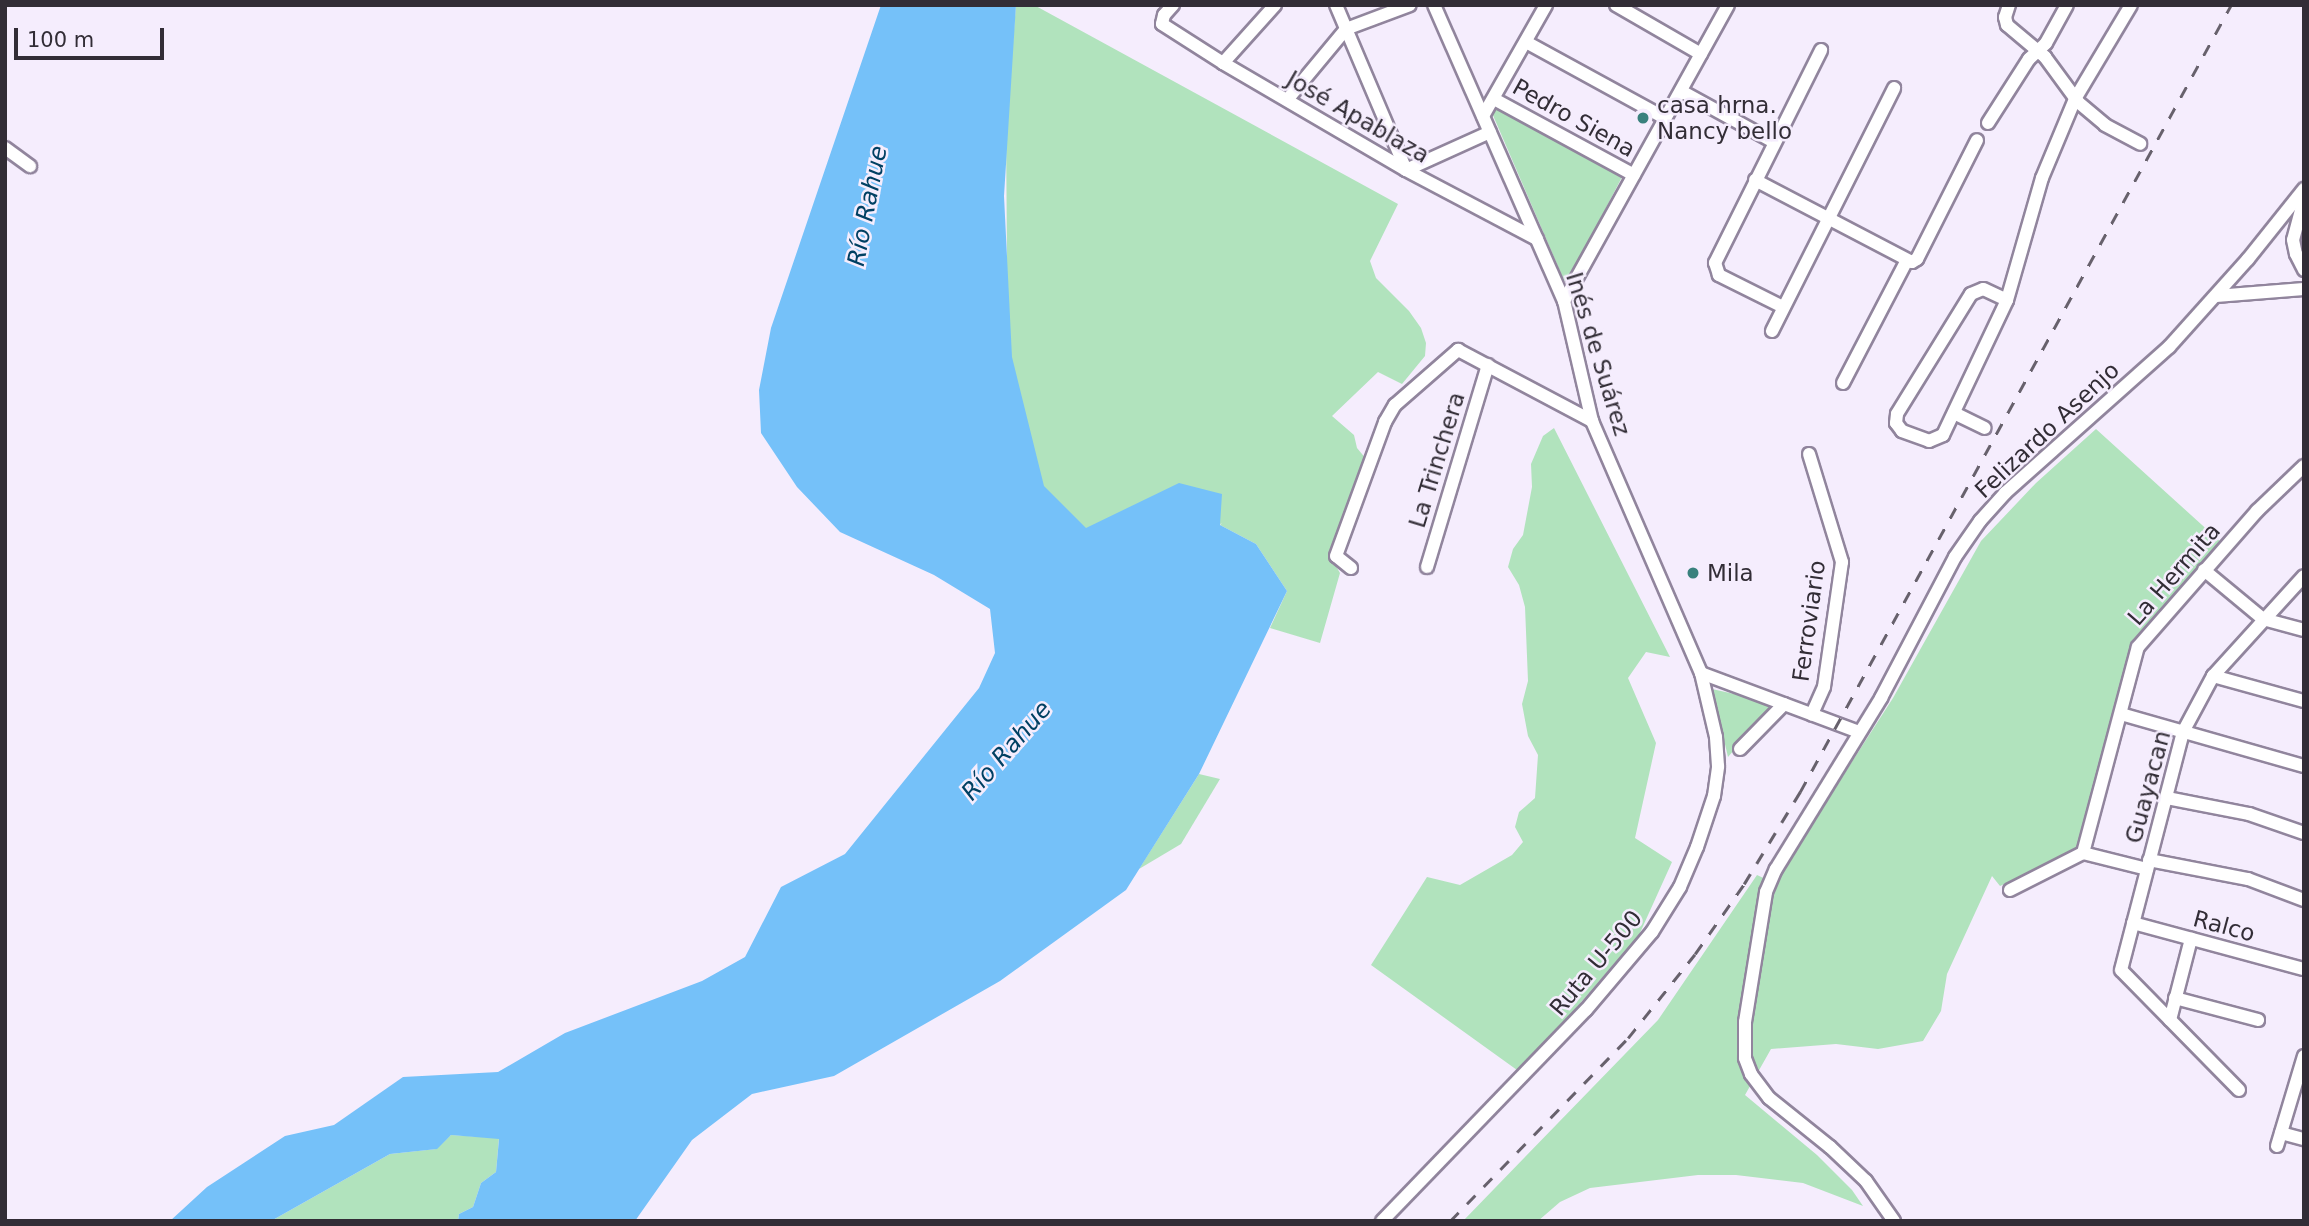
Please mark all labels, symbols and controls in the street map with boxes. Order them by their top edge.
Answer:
scale bar [18,14,168,58]
text: 100 m [27,28,94,52]
street label: José Apablaza [1282,65,1434,169]
street label: Pedro Siena [1508,73,1640,163]
place label: casa hrna. Nancy bello [1657,91,1792,145]
marker: casa hrna. Nancy bello [1635,110,1651,126]
water label: Río Rahue [842,143,894,269]
street label: Inés de Suárez [1560,269,1636,439]
street label: Felizardo Asenjo [1969,356,2125,504]
street label: La Trinchera [1403,389,1471,531]
street label: La Hermita [2122,517,2226,631]
place label: Mila [1707,559,1754,587]
street label: Ferroviario [1787,559,1831,683]
marker: Mila [1685,565,1701,581]
water label: Río Rahue [956,695,1058,807]
street label: Guayacan [2120,728,2176,846]
street label: Ruta U-500 [1544,905,1648,1021]
street label: Ralco [2190,905,2258,947]

